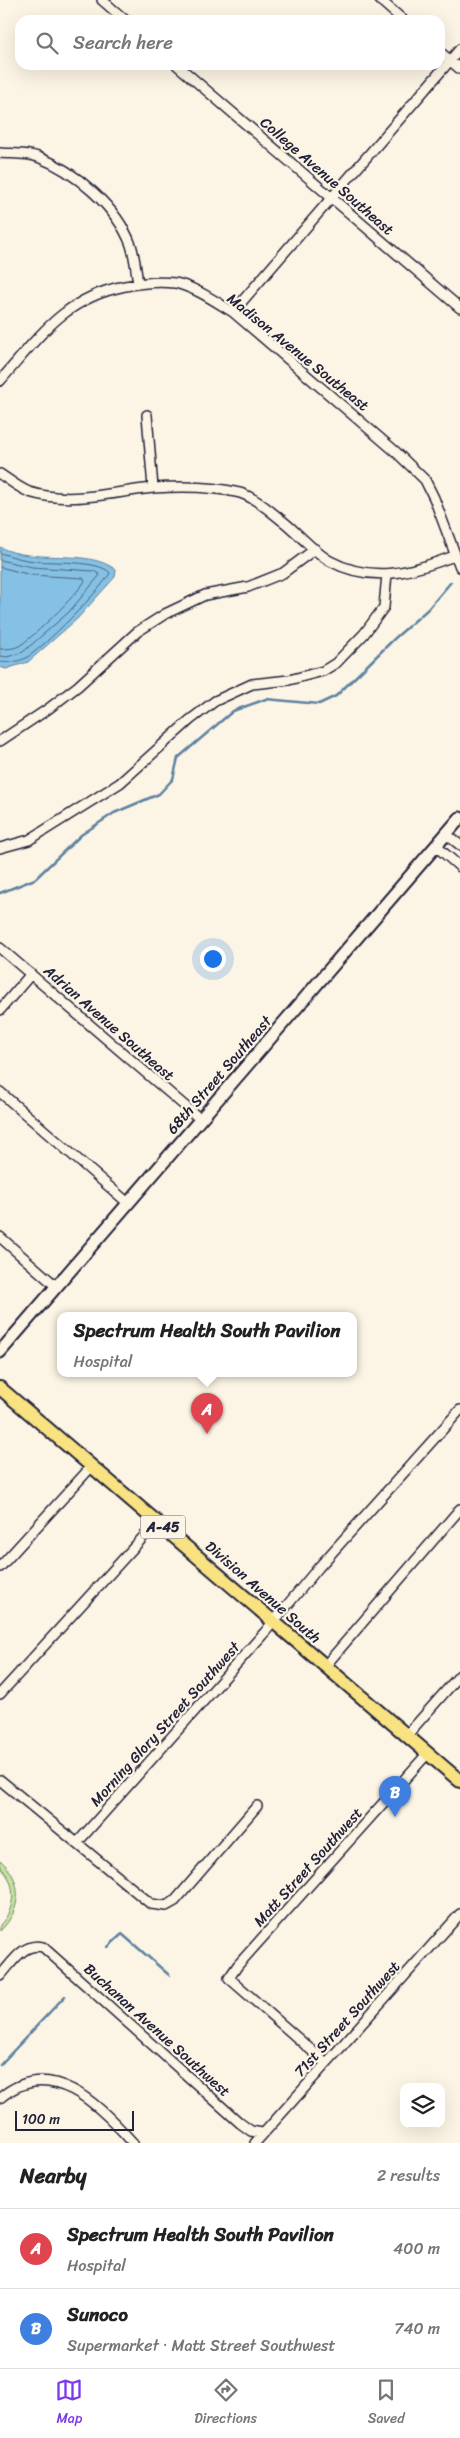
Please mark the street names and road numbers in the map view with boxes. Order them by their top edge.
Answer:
street label: College Avenue Southeast [254,110,400,242]
street label: Madison Avenue Southeast [221,286,375,418]
street label: Adrian Avenue Southeast [37,958,181,1088]
street label: 68th Street Southeast [160,1009,279,1140]
road number: A-45 [140,1515,186,1538]
street label: Division Avenue South [199,1534,327,1650]
street label: Morning Glory Street Southwest [83,1635,247,1813]
street label: Matt Street Southwest [247,1801,369,1933]
street label: 71st Street Southwest [287,1954,407,2083]
street label: Buchanan Avenue Southwest [78,1957,237,2104]

